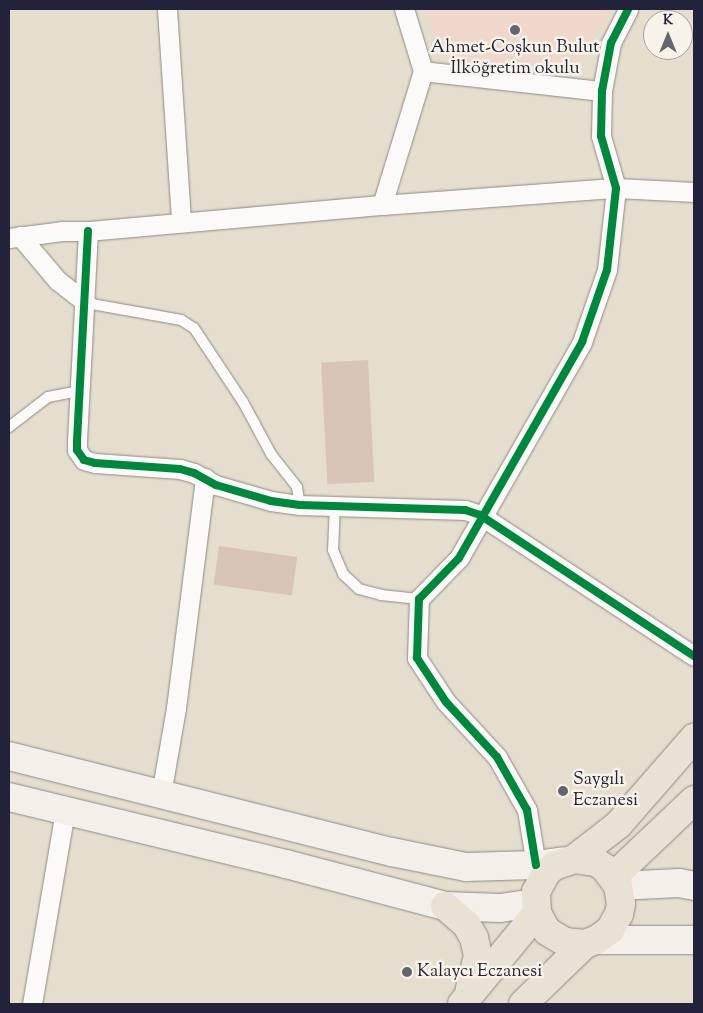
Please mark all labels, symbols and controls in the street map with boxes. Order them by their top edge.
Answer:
north arrow [643,10,693,60]
text: K [663,11,673,31]
marker: Ahmet-Coşkun Bulut İlköğretim okulu [509,24,521,36]
place label: Ahmet-Coşkun Bulut İlköğretim okulu [431,38,599,80]
place label: Saygılı Eczanesi [573,770,638,812]
marker: Saygılı Eczanesi [557,785,569,797]
place label: Kalaycı Eczanesi [417,961,542,983]
marker: Kalaycı Eczanesi [401,966,413,978]

